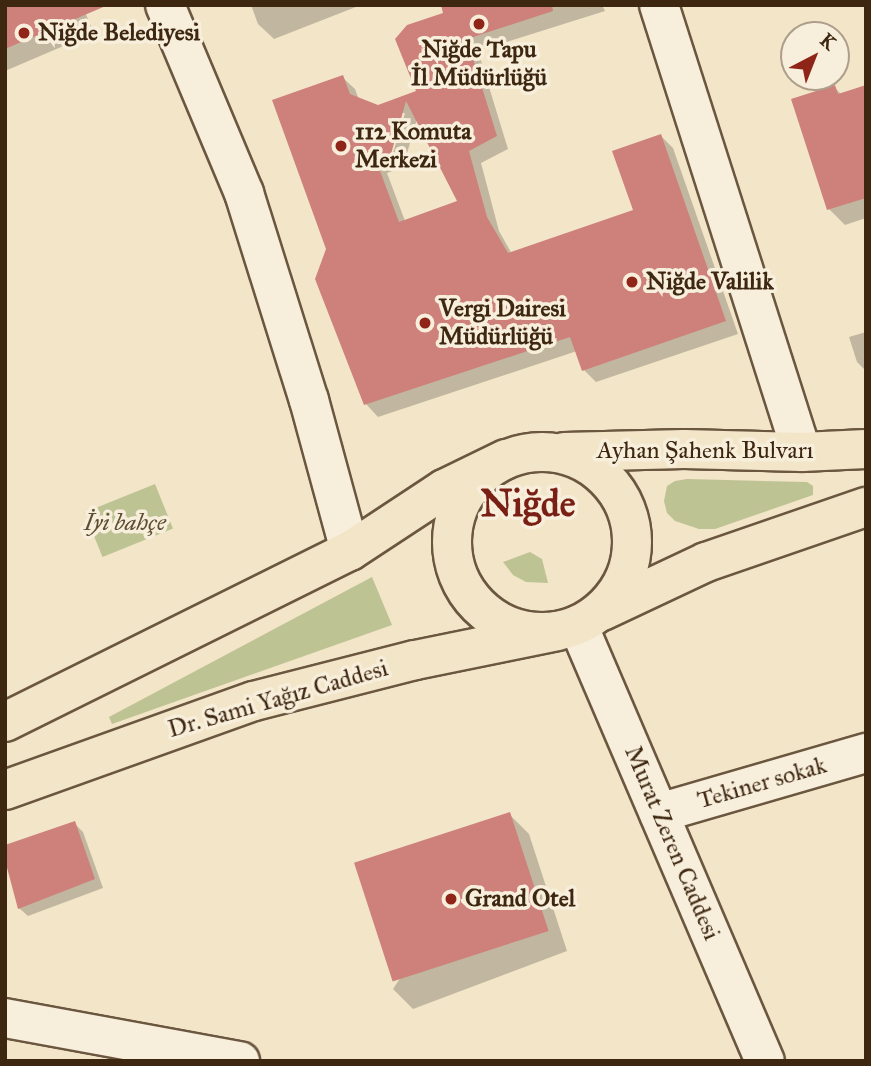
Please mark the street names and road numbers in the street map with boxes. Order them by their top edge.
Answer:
street label: Ayhan Şahenk Bulvarı [597,437,813,465]
street label: Dr. Sami Yağız Caddesi [165,654,391,744]
street label: Murat Zeren Caddesi [618,742,726,944]
street label: Tekiner sokak [694,751,830,815]

